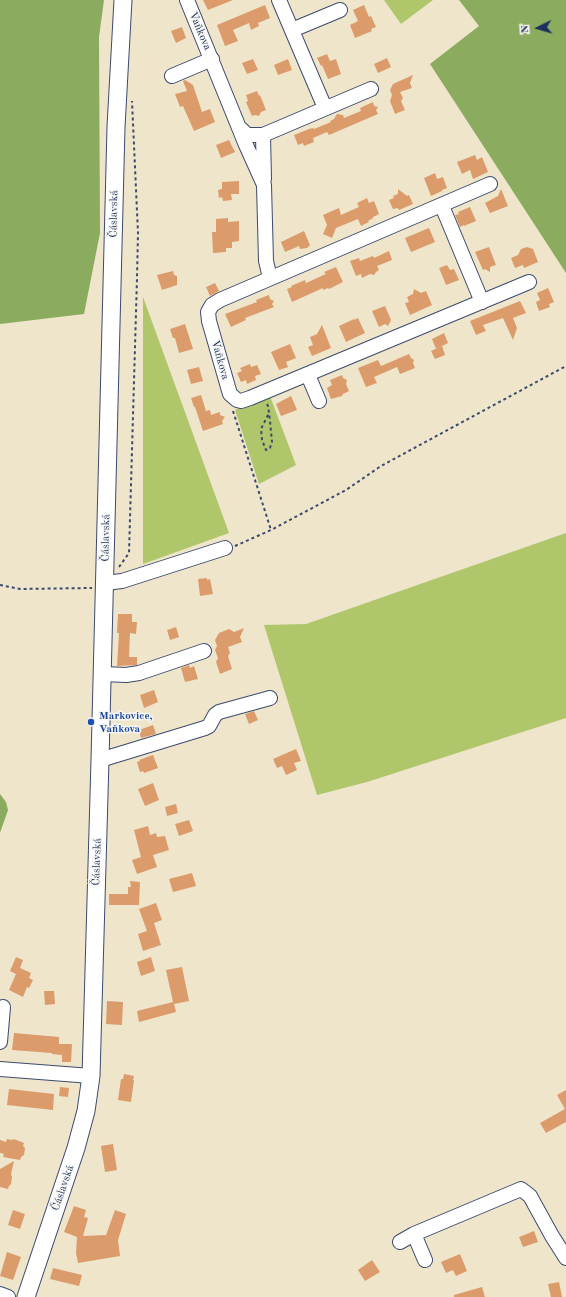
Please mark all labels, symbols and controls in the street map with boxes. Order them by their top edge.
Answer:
north arrow [518,8,558,48]
street label: Vaňkova [186,10,214,52]
text: N [520,24,531,34]
street label: Čáslavská [107,190,121,238]
street label: Vaňkova [208,339,232,381]
street label: Čáslavská [99,514,113,562]
place label: Markovice, Vaňkova [99,709,153,735]
marker: Markovice, Vaňkova [86,717,96,727]
street label: Čáslavská [90,838,104,886]
street label: Čáslavská [49,1163,77,1213]

